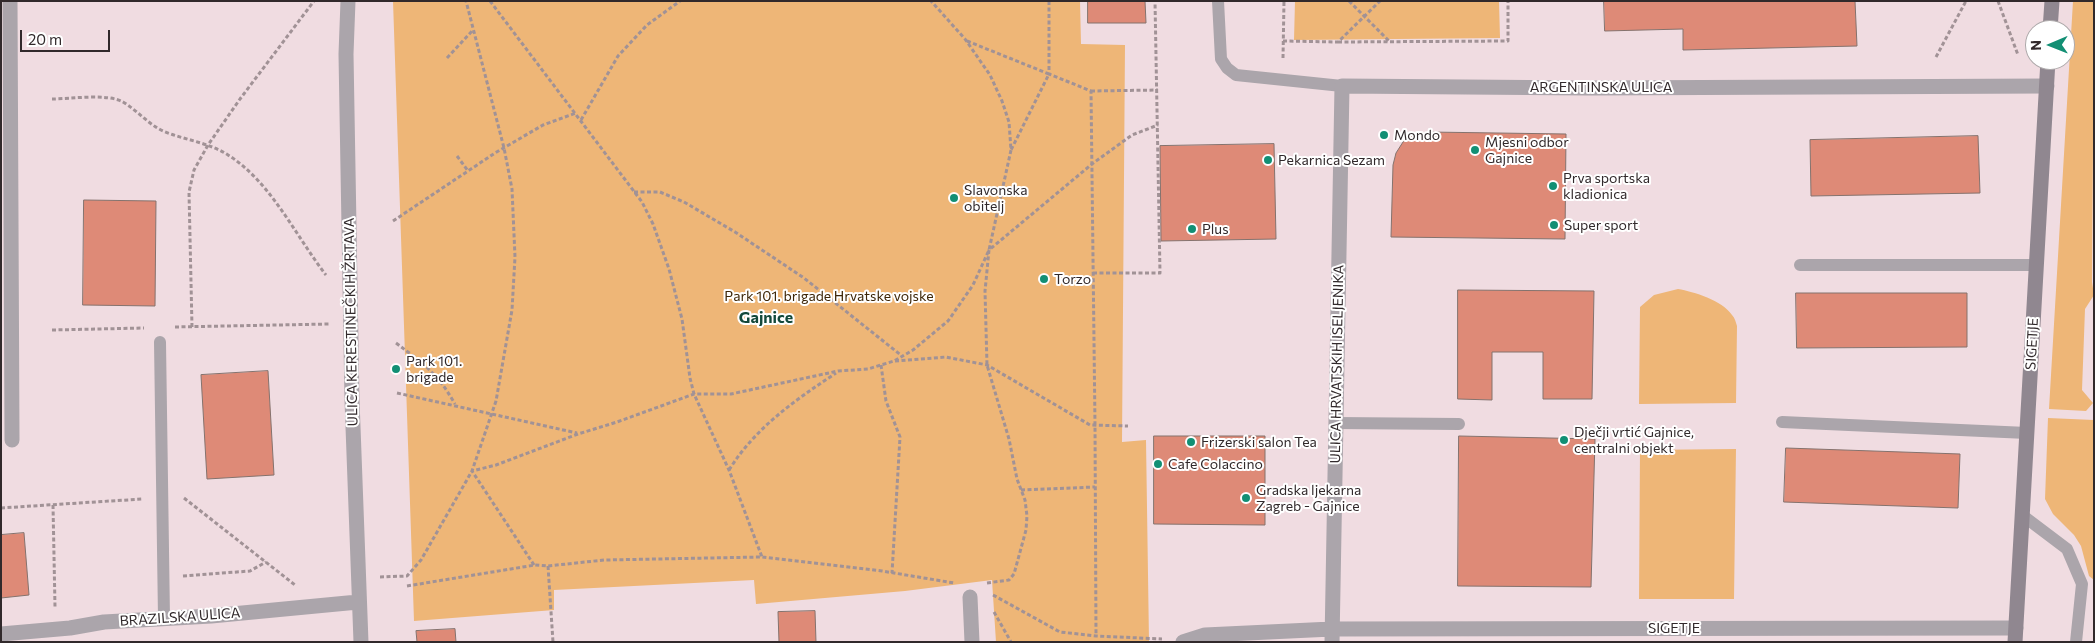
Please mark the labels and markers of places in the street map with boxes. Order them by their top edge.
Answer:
place label: Mondo [1394,127,1440,143]
marker: Mondo [1378,129,1390,141]
place label: Mjesni odbor Gajnice [1485,134,1569,166]
marker: Mjesni odbor Gajnice [1469,144,1481,156]
place label: Pekarnica Sezam [1278,152,1385,168]
marker: Pekarnica Sezam [1262,154,1274,166]
place label: Prva sportska kladionica [1563,170,1650,202]
marker: Prva sportska kladionica [1547,180,1559,192]
place label: Slavonska obitelj [964,182,1028,214]
marker: Slavonska obitelj [948,192,960,204]
place label: Super sport [1564,217,1638,233]
marker: Super sport [1548,219,1560,231]
place label: Plus [1202,221,1229,237]
marker: Plus [1186,223,1198,235]
place label: Torzo [1054,271,1091,287]
marker: Torzo [1038,273,1050,285]
place label: Park 101. brigade [406,353,462,386]
marker: Park 101. brigade [390,363,402,375]
place label: Dječji vrtić Gajnice, centralni objekt [1574,424,1694,457]
place label: Frizerski salon Tea [1201,434,1317,450]
marker: Dječji vrtić Gajnice, centralni objekt [1558,434,1570,446]
marker: Frizerski salon Tea [1185,436,1197,448]
place label: Cafe Colaccino [1168,456,1263,472]
marker: Cafe Colaccino [1152,458,1164,470]
place label: Gradska ljekarna Zagreb - Gajnice [1256,482,1361,514]
marker: Gradska ljekarna Zagreb - Gajnice [1240,492,1252,504]

